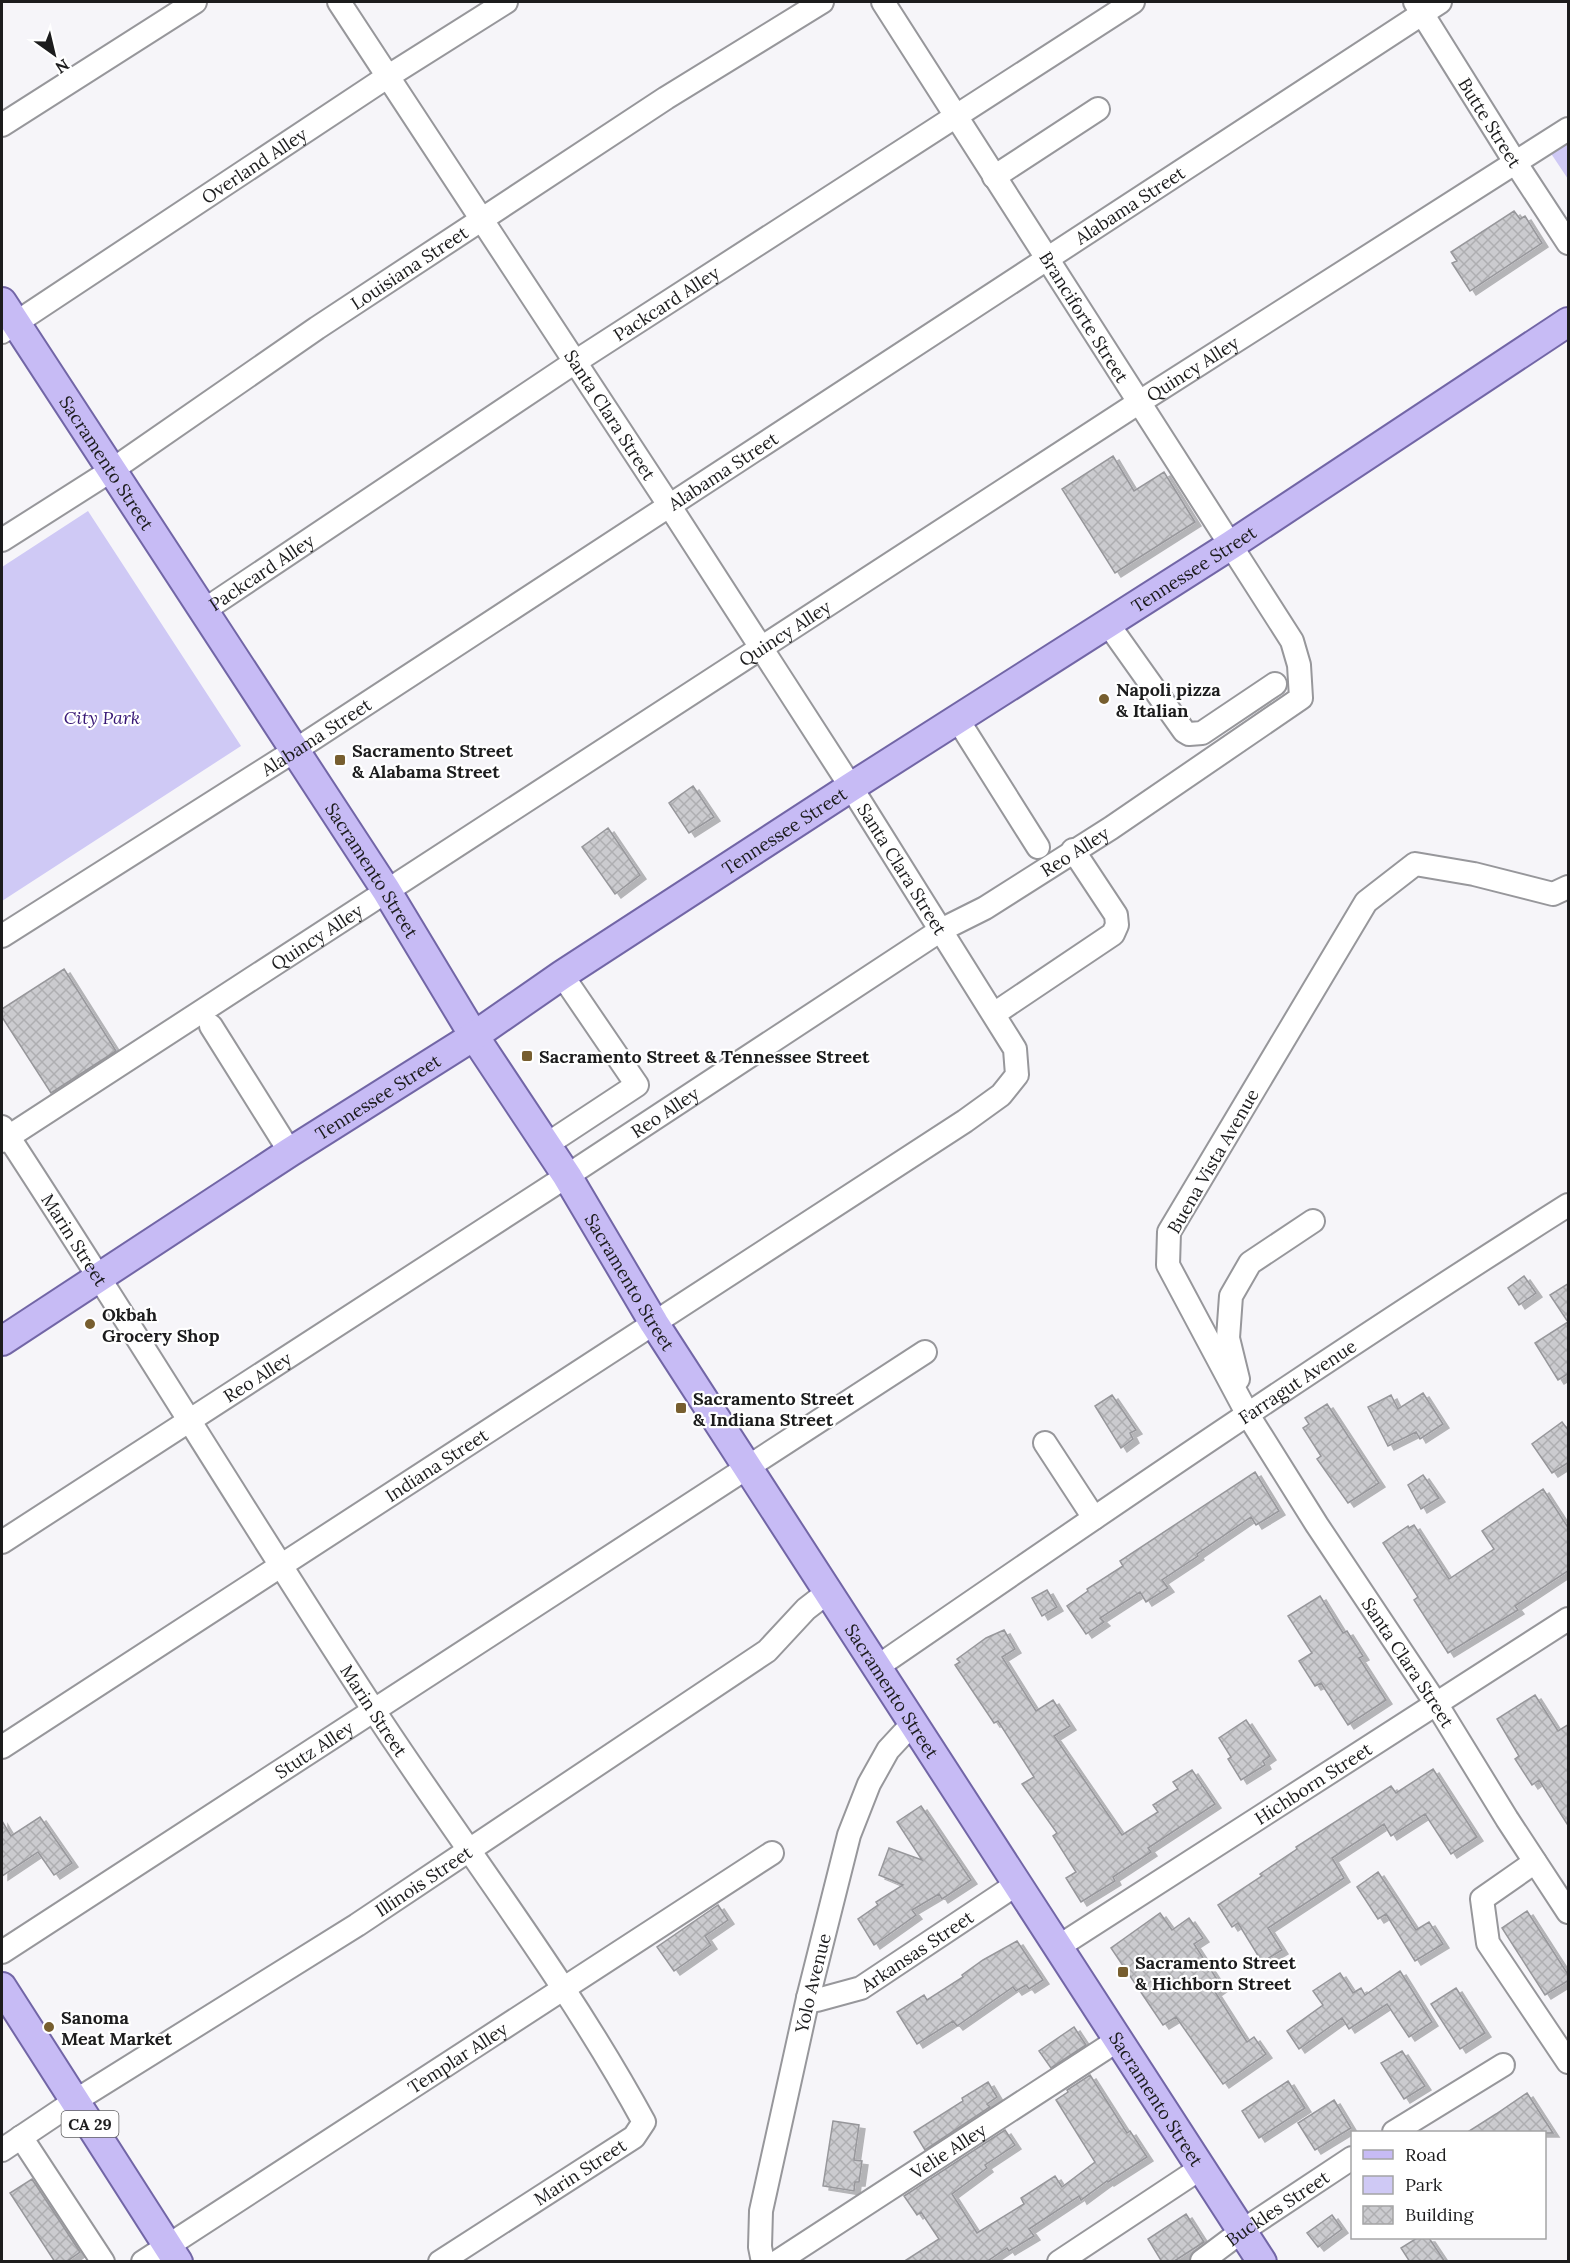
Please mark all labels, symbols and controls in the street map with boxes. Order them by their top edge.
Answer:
north arrow [24,24,84,84]
text: N [52,55,73,78]
street label: Butte Street [1454,73,1527,172]
street label: Overland Alley [197,122,311,208]
street label: Alabama Street [1070,161,1189,250]
street label: Louisiana Street [346,220,472,314]
street label: Branciforte Street [1034,247,1134,387]
street label: Packcard Alley [609,260,724,346]
street label: Quincy Alley [1142,330,1243,406]
street label: Santa Clara Street [559,346,661,484]
street label: Sacramento Street [55,391,159,534]
street label: Alabama Street [663,426,782,515]
street label: Tennessee Street [1127,520,1260,617]
street label: Packcard Alley [204,528,318,615]
street label: Quincy Alley [734,594,835,671]
place label: Napoli pizza & Italian [1116,678,1221,722]
street label: Alabama Street [256,692,375,781]
marker: Napoli pizza & Italian [1097,692,1111,706]
park label: City Park [64,706,140,729]
place label: Sacramento Street & Alabama Street [352,739,513,783]
marker: Sacramento Street & Alabama Street [333,753,347,767]
street label: Tennessee Street [717,782,851,879]
street label: Sacramento Street [320,798,424,942]
street label: Santa Clara Street [852,799,952,939]
street label: Reo Alley [1036,821,1113,881]
street label: Quincy Alley [266,898,367,975]
place label: Sacramento Street & Tennessee Street [539,1045,870,1068]
street label: Tennessee Street [311,1049,445,1145]
marker: Sacramento Street & Tennessee Street [520,1049,534,1063]
street label: Reo Alley [626,1081,703,1142]
street label: Buena Vista Avenue [1162,1084,1264,1238]
street label: Marin Street [37,1189,113,1290]
street label: Sacramento Street [580,1209,680,1355]
place label: Okbah Grocery Shop [102,1303,220,1347]
marker: Okbah Grocery Shop [83,1317,97,1331]
street label: Farragut Avenue [1234,1334,1361,1429]
street label: Reo Alley [219,1346,296,1407]
place label: Sacramento Street & Indiana Street [693,1387,854,1431]
marker: Sacramento Street & Indiana Street [674,1401,688,1415]
street label: Indiana Street [381,1423,492,1506]
street label: Santa Clara Street [1357,1593,1459,1731]
street label: Sacramento Street [840,1619,944,1763]
street label: Marin Street [336,1660,413,1761]
street label: Stutz Alley [270,1715,358,1783]
street label: Hichborn Street [1250,1737,1376,1829]
street label: Illinois Street [370,1840,476,1921]
street label: Arkansas Street [855,1905,978,1997]
street label: Yolo Avenue [789,1930,835,2036]
place label: Sacramento Street & Hichborn Street [1135,1951,1296,1995]
marker: Sacramento Street & Hichborn Street [1116,1965,1130,1979]
place label: Sanoma Meat Market [61,2006,172,2050]
street label: Templar Alley [403,2017,512,2098]
marker: Sanoma Meat Market [42,2020,56,2034]
street label: Sacramento Street [1104,2027,1208,2171]
road number: CA 29 [62,2111,118,2137]
street label: Velie Alley [905,2117,991,2184]
legend [1351,2131,1546,2239]
street label: Marin Street [530,2134,630,2210]
text: Road [1405,2143,1447,2166]
street label: Buckles Street [1221,2165,1333,2251]
text: Park [1405,2173,1443,2196]
text: Building [1405,2203,1475,2226]

